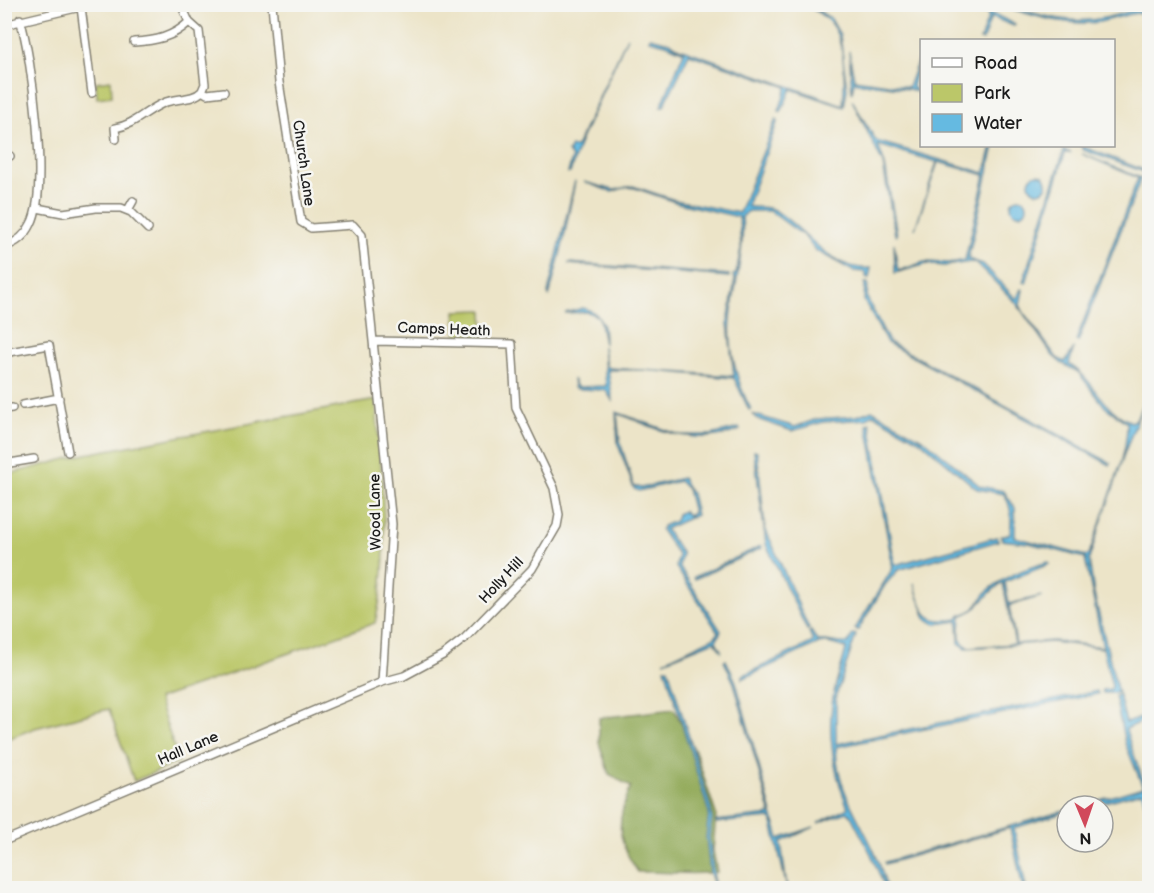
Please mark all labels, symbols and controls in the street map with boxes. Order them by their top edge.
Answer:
legend [920,39,1115,147]
text: Road [974,53,1018,74]
text: Park [974,83,1010,104]
text: Water [974,113,1022,134]
street label: Church Lane [288,119,319,207]
street label: Camps Heath [397,318,491,341]
street label: Wood Lane [365,473,386,550]
street label: Holly Hill [475,553,528,608]
street label: Hall Lane [155,727,222,770]
north arrow [1055,794,1115,854]
text: N [1079,828,1092,847]

